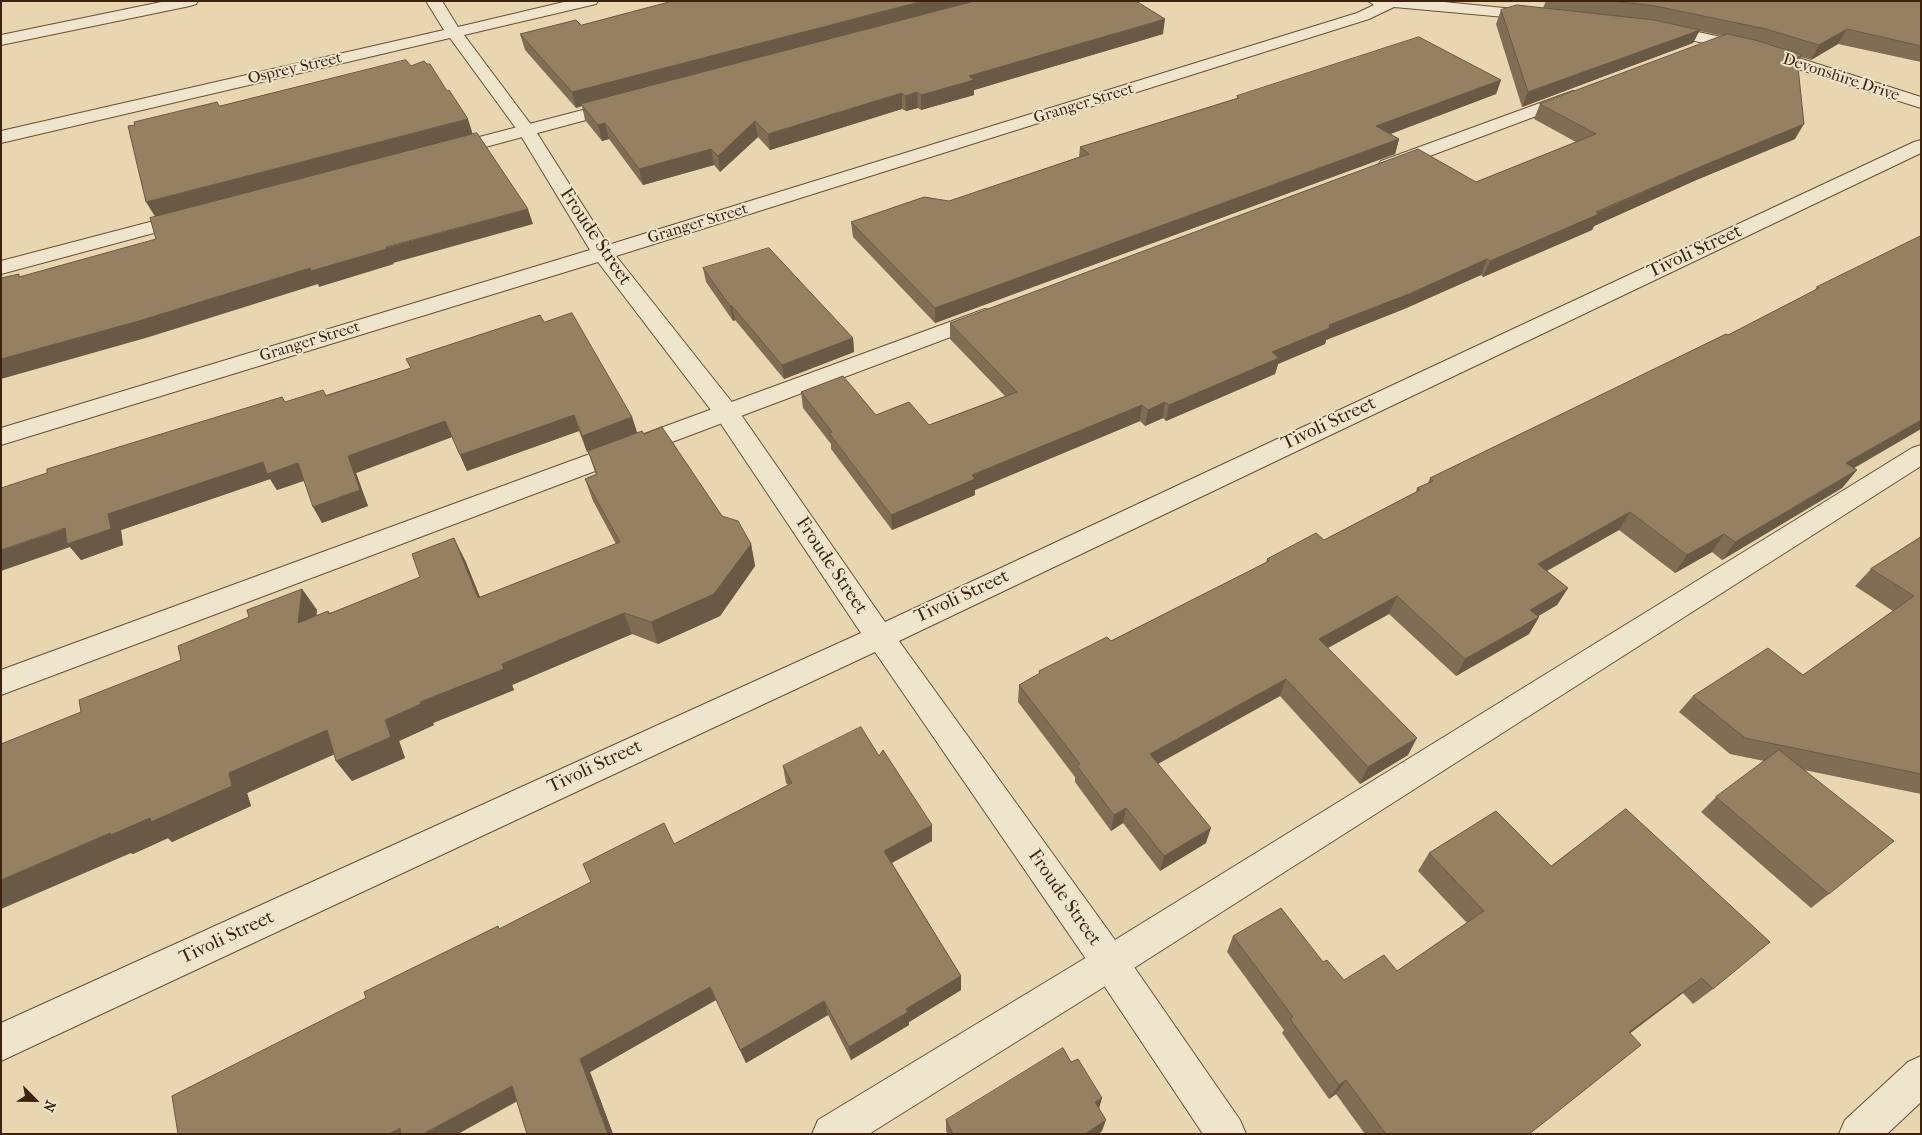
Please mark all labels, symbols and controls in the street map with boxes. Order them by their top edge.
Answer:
street label: Osprey Street [246,49,344,89]
street label: Devonshire Drive [1780,50,1902,106]
street label: Granger Street [1032,80,1136,128]
street label: Froude Street [554,184,636,290]
street label: Granger Street [646,200,750,248]
street label: Tivoli Street [1644,220,1746,284]
street label: Granger Street [258,318,362,366]
street label: Tivoli Street [1278,392,1380,456]
street label: Froude Street [790,513,872,619]
street label: Tivoli Street [911,565,1013,629]
street label: Tivoli Street [544,735,646,799]
street label: Froude Street [1022,845,1106,951]
street label: Tivoli Street [176,906,278,970]
north arrow [10,1075,60,1125]
text: N [39,1098,59,1114]

